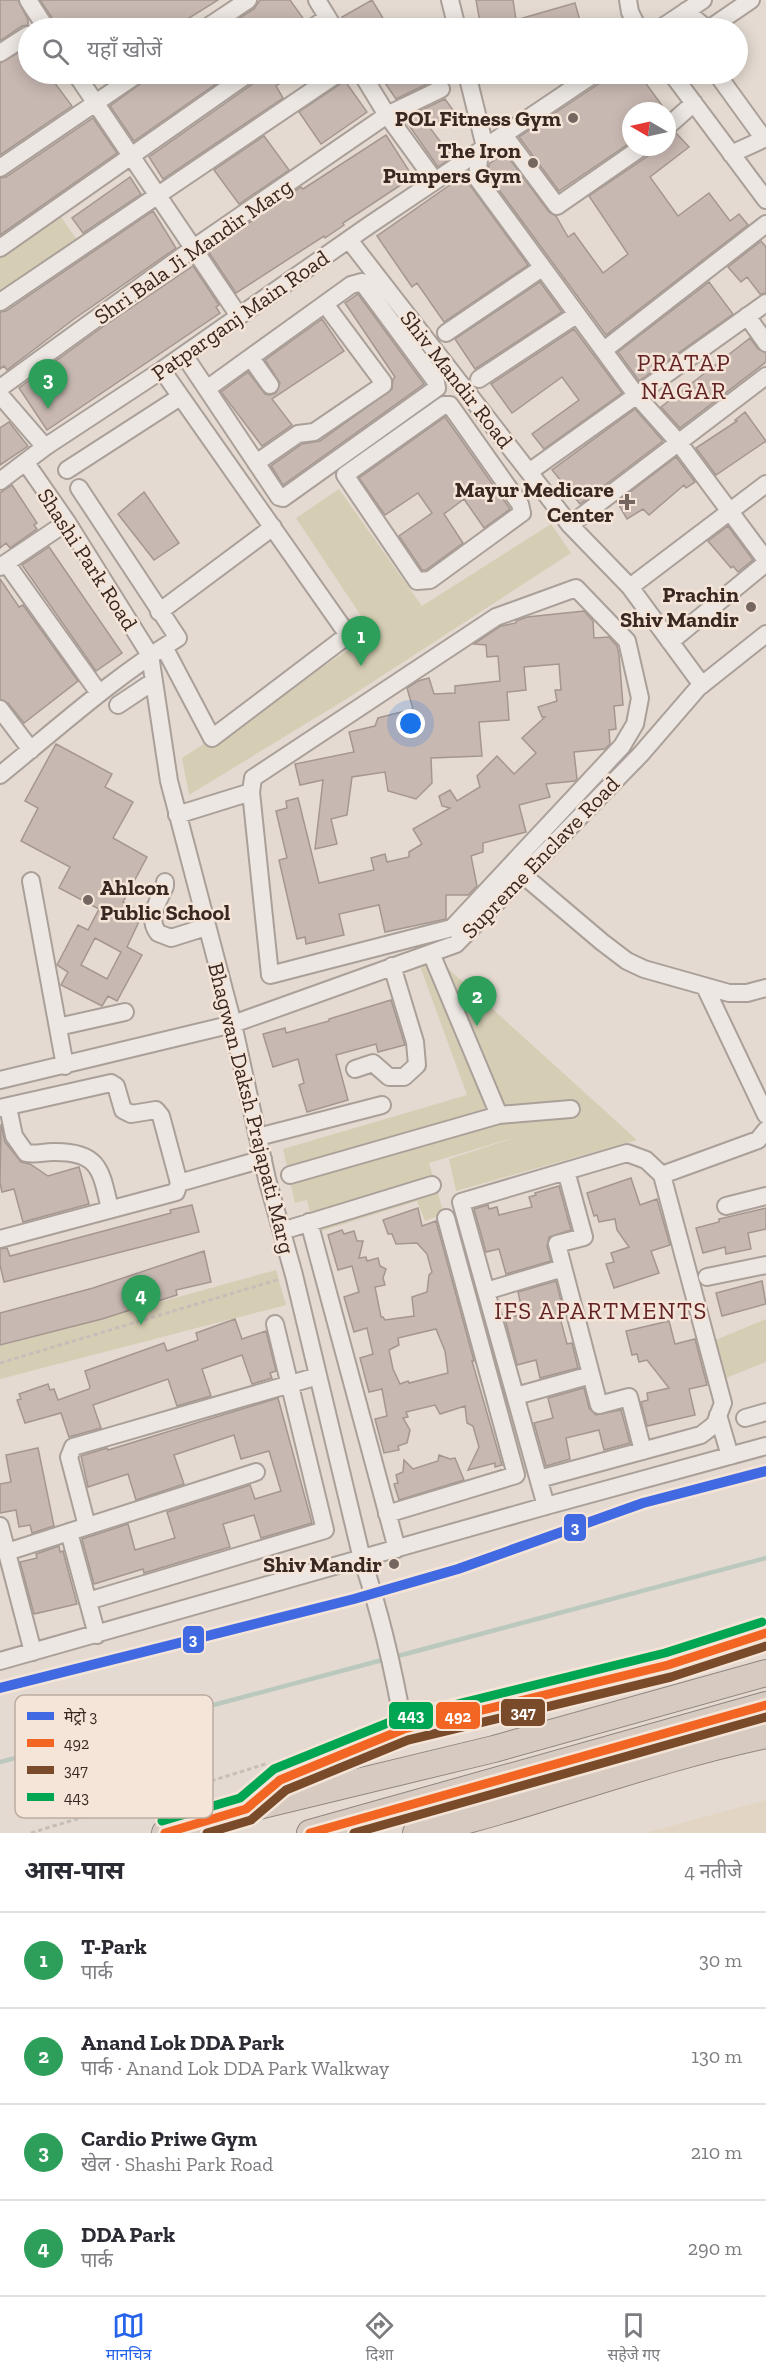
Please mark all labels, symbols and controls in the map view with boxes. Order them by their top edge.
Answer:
search box [18,18,748,84]
icon: search [39,35,72,68]
text: यहाँ खोजें [87,36,162,63]
north arrow [622,102,676,156]
place label: POL Fitness Gym [395,105,562,132]
marker: POL Fitness Gym [566,111,580,125]
place label: The Iron Pumpers Gym [383,137,522,189]
marker: The Iron Pumpers Gym [526,156,540,170]
street label: Shri Bala Ji Mandir Marg [89,173,298,330]
street label: Patparganj Main Road [147,244,334,387]
street label: Shiv Mandir Road [394,305,519,454]
district label: PRATAP NAGAR [637,348,731,405]
pin: 3 [28,360,68,409]
place label: Mayur Medicare Center [455,476,614,528]
street label: Shashi Park Road [32,483,143,635]
marker: Mayur Medicare Center [618,493,636,511]
place label: Prachin Shiv Mandir [620,581,739,633]
marker: Prachin Shiv Mandir [744,600,758,614]
pin: 1 [342,616,380,666]
your location [396,709,425,738]
street label: Supreme Enclave Road [456,771,625,944]
place label: Ahlcon Public School [100,874,230,926]
marker: Ahlcon Public School [81,893,95,907]
street label: Bhagwan Daksh Prajapati Marg [202,960,301,1257]
pin: 2 [458,976,496,1026]
pin: 4 [122,1276,160,1325]
district label: IFS APARTMENTS [494,1296,708,1325]
line badge: 3 [563,1513,587,1542]
text: 3 [571,1518,580,1537]
place label: Shiv Mandir [263,1551,382,1578]
marker: Shiv Mandir [387,1557,401,1571]
line badge: 3 [182,1625,205,1654]
text: 3 [189,1630,198,1649]
legend [15,1695,213,1818]
line badge: 347 [500,1698,546,1727]
line badge: 443 [388,1701,434,1730]
line badge: 492 [435,1701,481,1730]
text: 347 [510,1703,536,1722]
text: 443 [398,1706,425,1725]
text: मेट्रो 3 [64,1707,97,1726]
text: 492 [445,1707,472,1726]
text: 492 [64,1734,89,1753]
text: 347 [64,1761,88,1780]
text: 443 [64,1788,89,1807]
text: आस-पास [24,1854,124,1886]
text: 4 नतीजे [684,1859,742,1883]
text: T-Park [81,1933,147,1960]
text: 1 [39,1948,48,1972]
text: 30 m [699,1948,742,1972]
text: पार्क [81,1960,113,1984]
text: Anand Lok DDA Park [81,2029,284,2056]
text: 2 [38,2044,49,2068]
text: 130 m [691,2044,742,2068]
text: पार्क · Anand Lok DDA Park Walkway [81,2056,389,2080]
text: Cardio Priwe Gym [81,2125,257,2152]
text: 3 [38,2140,49,2164]
text: 210 m [691,2140,742,2164]
text: खेल · Shashi Park Road [81,2152,273,2176]
text: DDA Park [81,2221,175,2248]
text: 4 [38,2236,49,2260]
text: 290 m [688,2236,742,2260]
text: पार्क [81,2248,113,2272]
tab: मानचित्र [106,2309,151,2367]
tab: दिशा [363,2309,396,2367]
tab: सहेजे गए [608,2309,660,2367]

